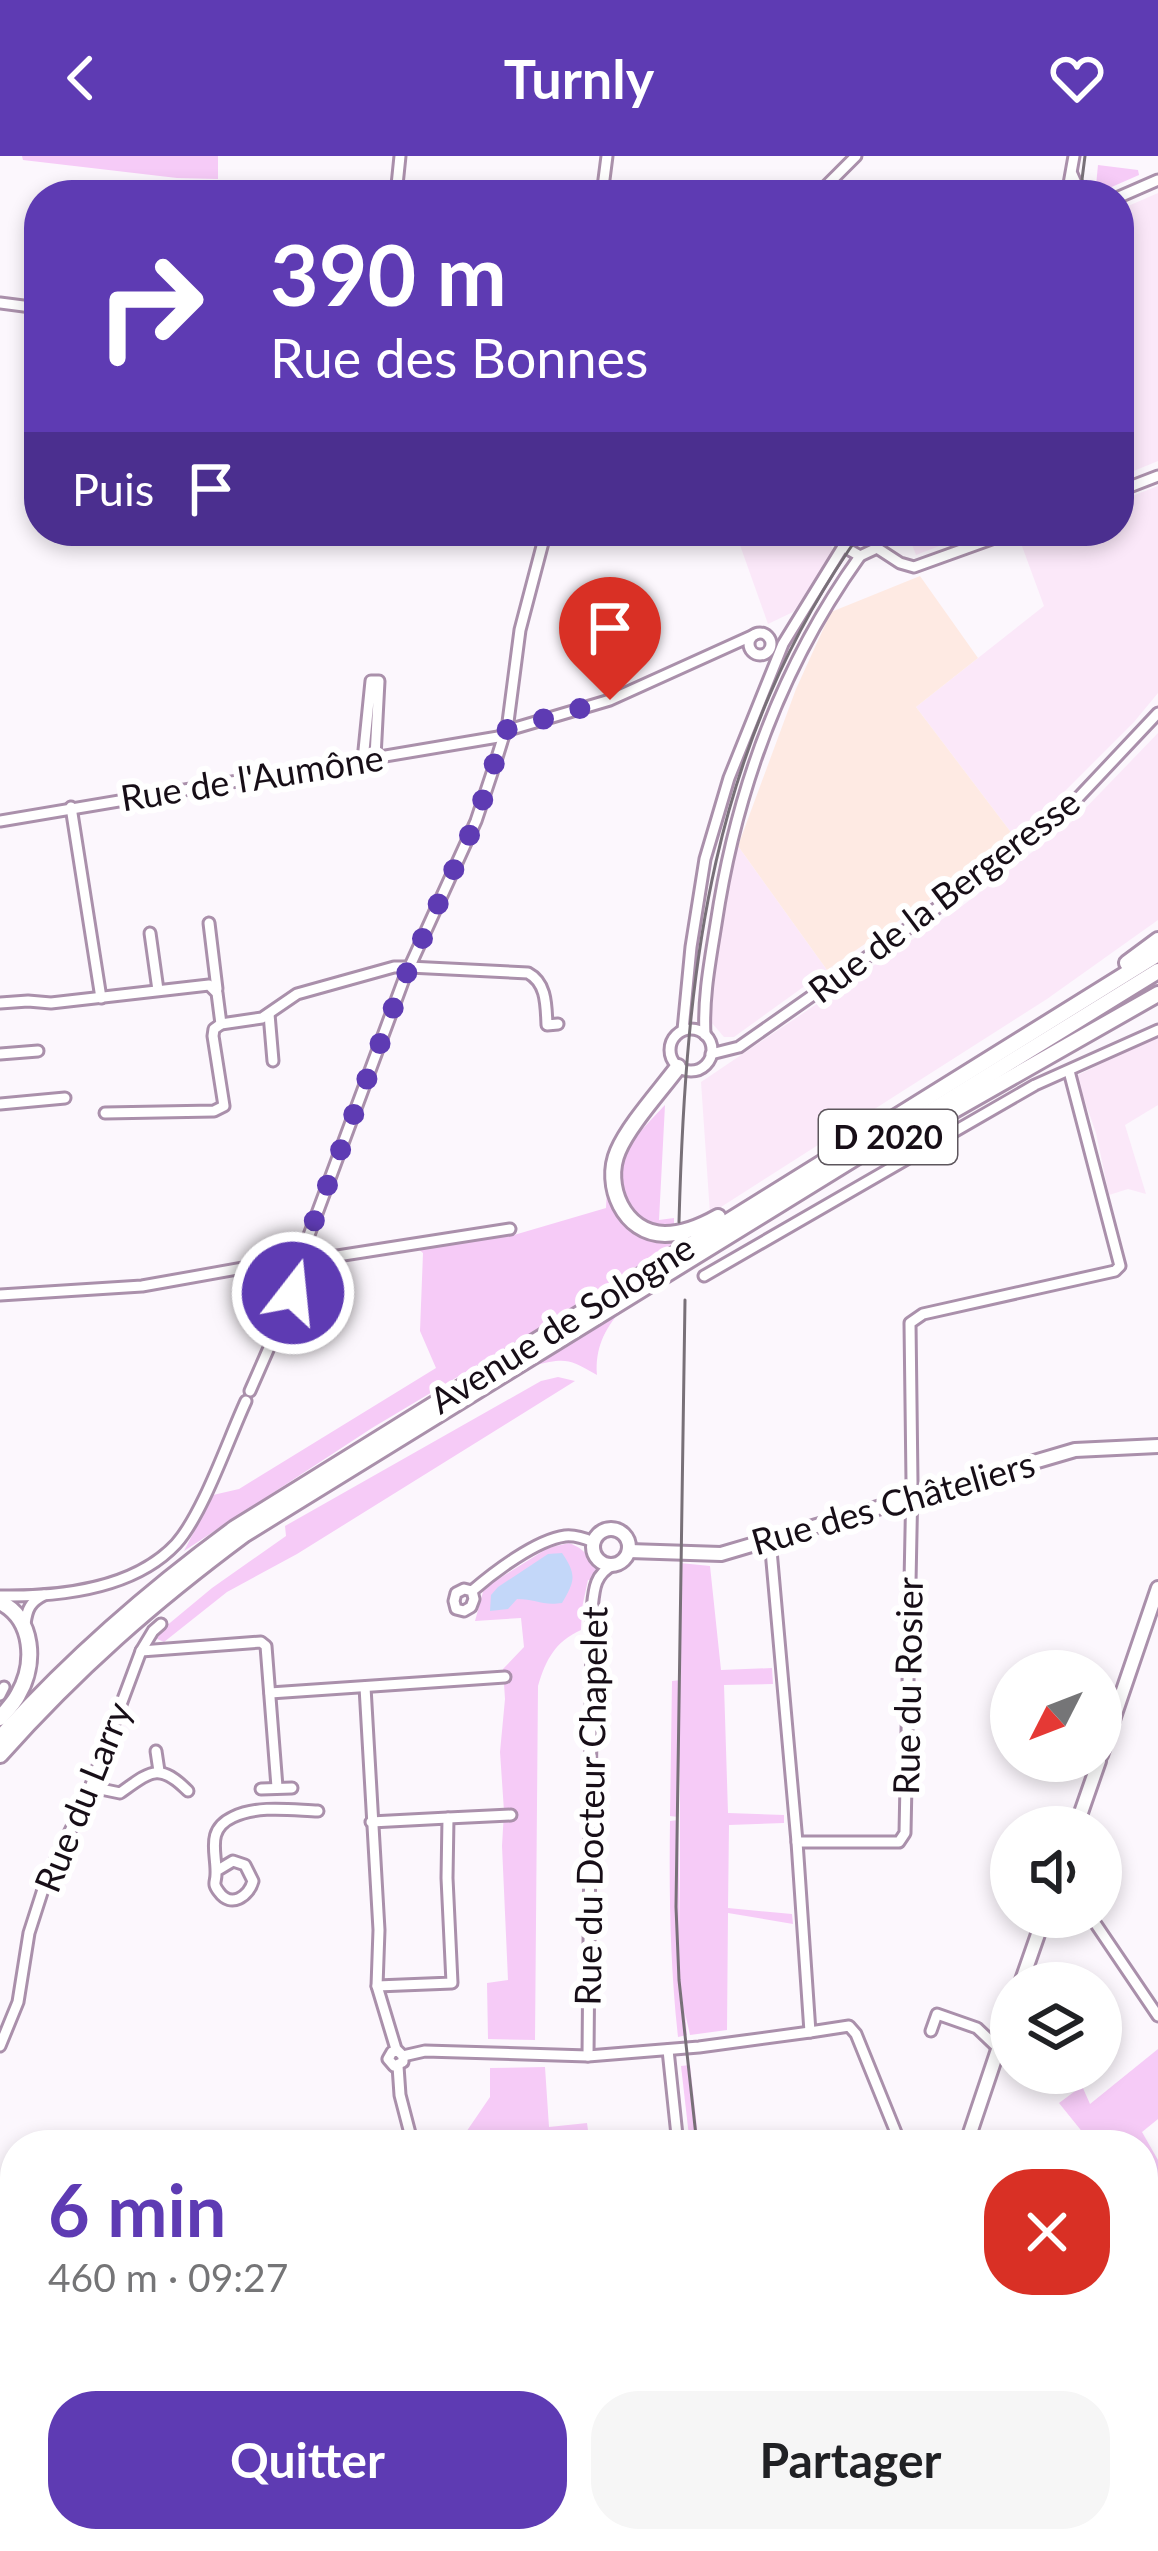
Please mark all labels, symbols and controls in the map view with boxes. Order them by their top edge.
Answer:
icon: back [48,45,114,111]
icon: heart [1044,45,1110,111]
text: Turnly [504,46,654,111]
text: 390 m [270,223,507,324]
icon: right [72,228,228,384]
text: Rue des Bonnes [270,325,648,390]
icon: arrive [178,456,244,522]
text: Puis [72,462,154,516]
pin [559,577,661,700]
icon: arrive [577,595,643,661]
street label: Rue de l'Aumône [117,735,386,820]
street label: Rue de la Bergeresse [799,779,1088,1011]
road number: D 2020 [819,1110,957,1164]
street label: Avenue de Sologne [421,1224,702,1422]
position arrow [230,1230,356,1356]
street label: Rue des Châteliers [746,1441,1039,1563]
street label: Rue du Rosier [883,1577,931,1795]
street label: Rue du Docteur Chapelet [565,1606,615,2006]
north arrow [990,1650,1122,1782]
map controls [990,1650,1122,2094]
street label: Rue du Larry [24,1695,140,1898]
button: sound [990,1806,1122,1938]
button: layers [990,1962,1122,2094]
text: 6 min [48,2166,226,2252]
button: close [984,2169,1110,2295]
text: 460 m · 09:27 [48,2254,288,2300]
button: Quitter [48,2391,567,2529]
button: Partager [591,2391,1110,2529]

